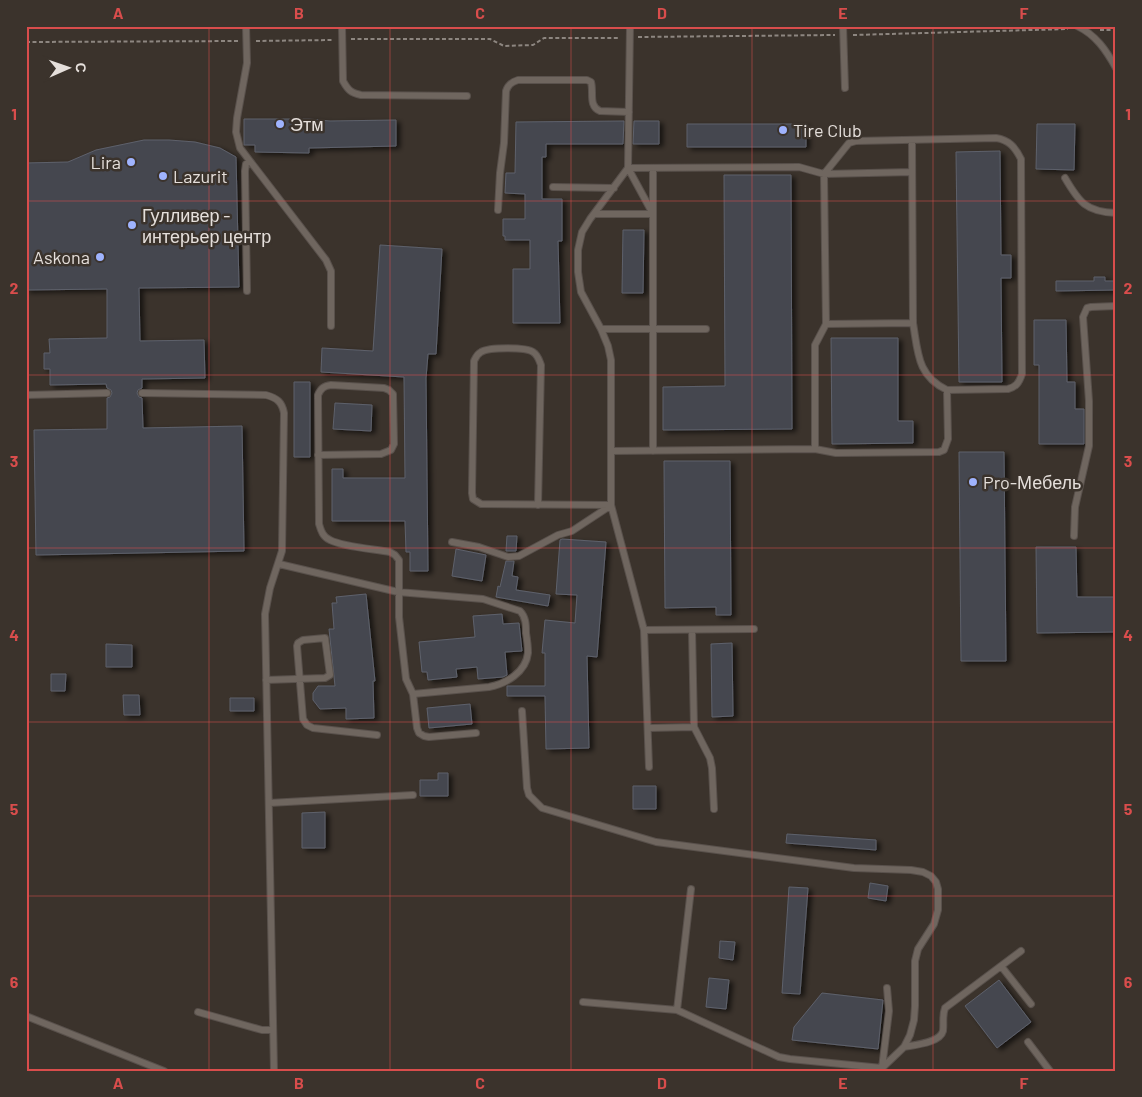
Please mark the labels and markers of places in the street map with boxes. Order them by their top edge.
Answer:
place label: Этм [290,113,324,135]
marker: Этм [274,118,286,130]
place label: Tire Club [793,119,862,141]
marker: Tire Club [777,124,789,136]
place label: Lira [90,151,121,173]
marker: Lira [125,156,137,168]
place label: Lazurit [173,165,228,187]
marker: Lazurit [157,170,169,182]
place label: Гулливер - интерьер центр [142,204,271,247]
marker: Гулливер - интерьер центр [126,219,138,231]
place label: Askona [33,246,90,268]
marker: Askona [94,251,106,263]
place label: Pro-Мебель [983,471,1081,493]
marker: Pro-Мебель [967,476,979,488]

